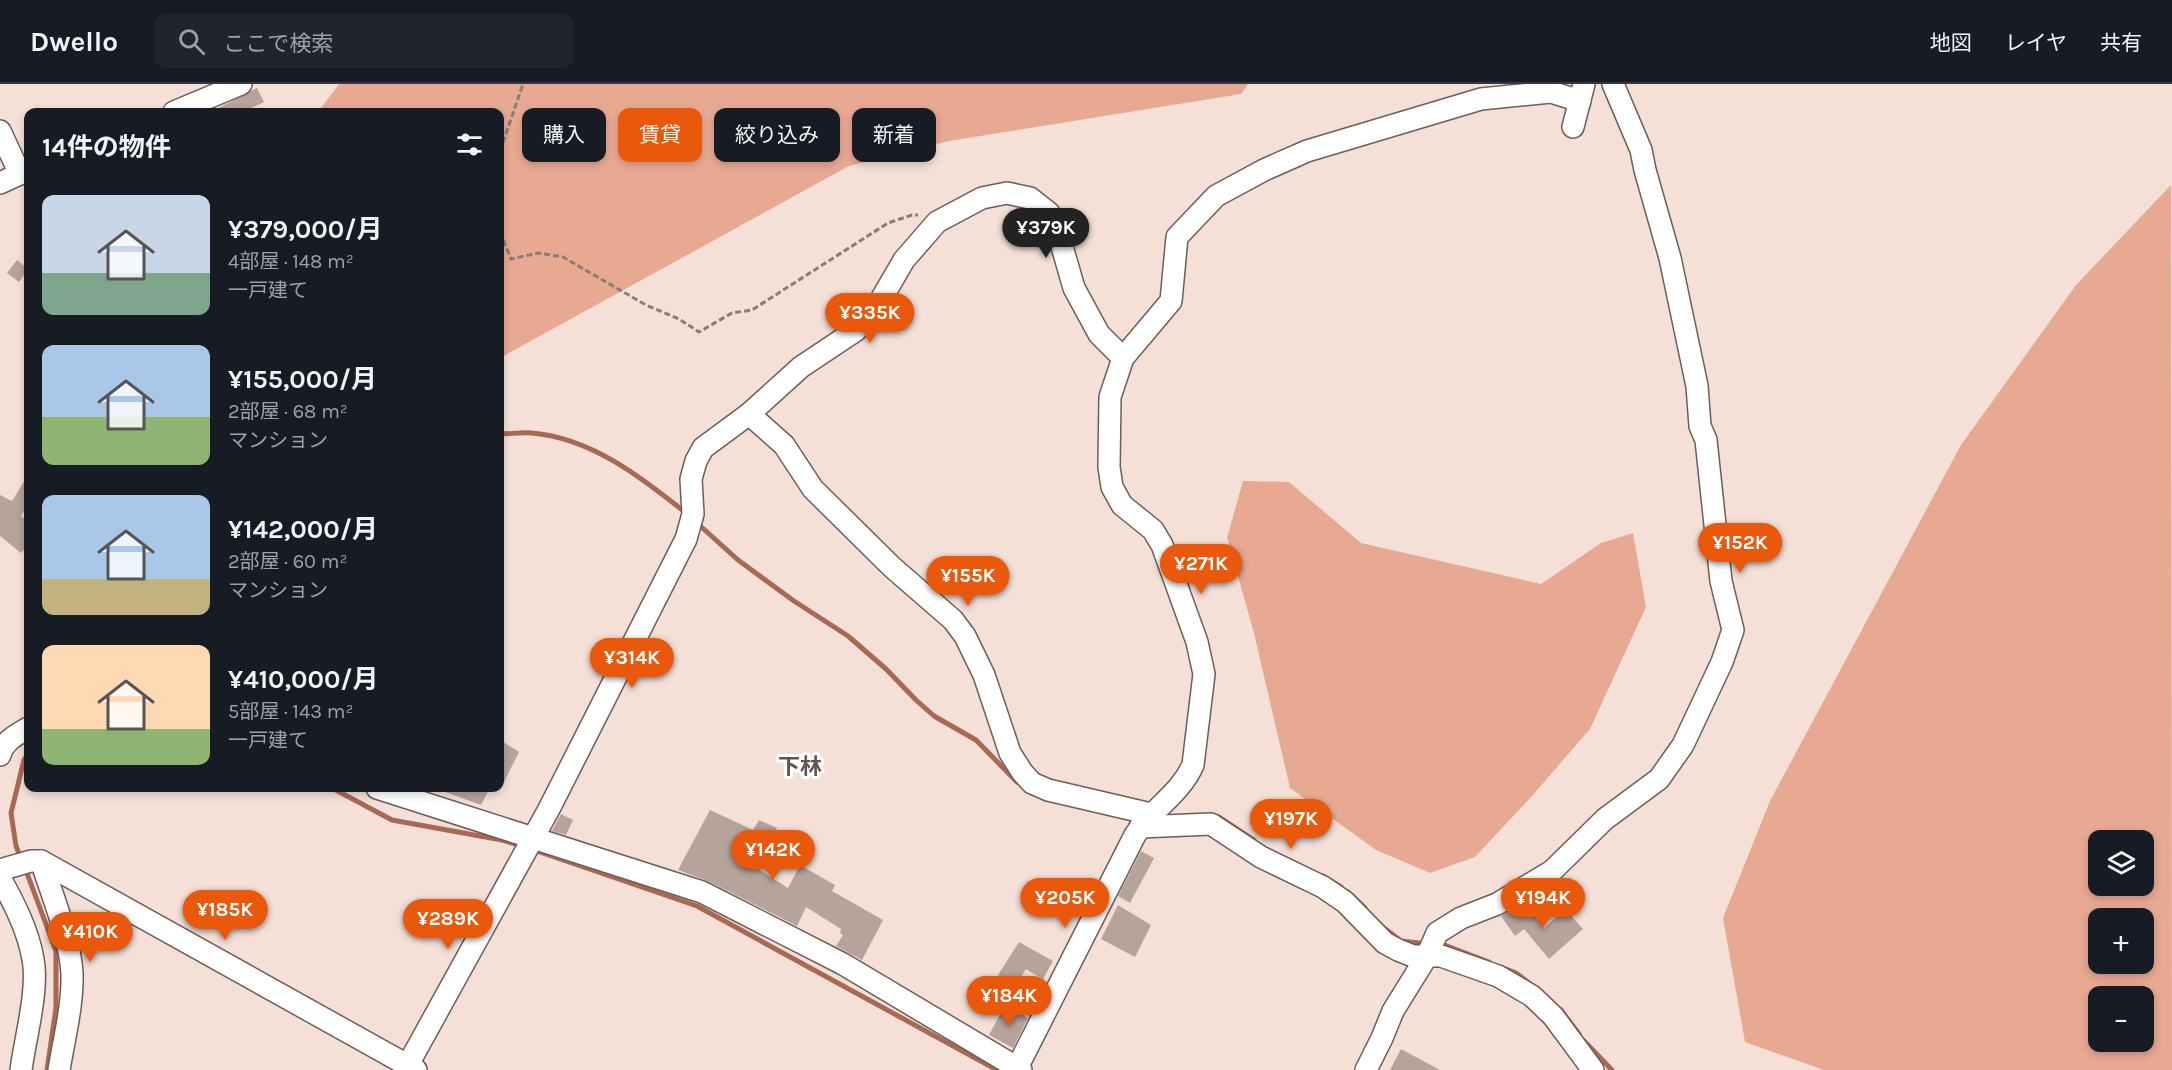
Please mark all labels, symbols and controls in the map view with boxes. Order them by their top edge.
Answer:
search box [154,14,574,68]
text: Dwello [30,25,118,58]
icon: search [175,25,208,58]
text: ここで検索 [223,31,333,57]
text: 地図 [1930,31,1972,55]
text: レイヤ [2005,31,2067,55]
text: 共有 [2100,31,2142,55]
chip: 購入 [522,108,606,162]
chip: 賃貸 [618,108,702,162]
chip: 絞り込み [714,108,840,162]
chip: 新着 [852,108,936,162]
icon: filters [453,128,486,161]
text: 14件の物件 [42,132,171,163]
pin: ¥379K [1004,208,1088,259]
text: ¥379,000/月 [228,214,382,245]
text: ¥379K [1016,216,1076,239]
icon: home [90,219,162,291]
text: 4部屋 · 148 m² [228,250,354,273]
text: 一戸建て [228,279,308,302]
pin: ¥335K [828,293,912,344]
text: ¥335K [839,301,901,324]
text: ¥155,000/月 [228,364,377,395]
icon: home [90,369,162,441]
text: 2部屋 · 68 m² [228,400,348,423]
text: マンション [228,429,328,452]
text: ¥142,000/月 [228,514,378,545]
icon: home [90,519,162,591]
pin: ¥152K [1698,523,1782,574]
text: ¥152K [1712,531,1768,554]
pin: ¥271K [1159,544,1243,595]
text: 2部屋 · 60 m² [228,550,347,573]
text: ¥271K [1174,552,1228,575]
pin: ¥155K [926,556,1010,607]
text: ¥155K [940,564,996,587]
text: マンション [228,579,328,602]
pin: ¥314K [590,638,674,689]
text: ¥314K [604,646,660,669]
text: ¥410,000/月 [228,664,379,695]
icon: home [90,669,162,741]
text: 5部屋 · 143 m² [228,700,353,723]
text: 一戸建て [228,729,308,752]
district label: 下林 [778,754,822,780]
pin: ¥197K [1249,799,1333,850]
text: ¥197K [1264,807,1318,830]
pin: ¥142K [731,830,815,881]
map controls [2088,830,2154,1052]
button: layers [2088,830,2154,896]
text: ¥142K [745,838,801,861]
pin: ¥205K [1023,878,1107,929]
pin: ¥194K [1501,878,1585,929]
text: ¥205K [1034,886,1096,909]
text: ¥194K [1515,886,1571,909]
pin: ¥185K [183,890,267,941]
text: ¥185K [197,898,253,921]
pin: ¥289K [406,899,490,950]
text: ¥289K [417,907,479,930]
button: + [2088,908,2154,974]
pin: ¥410K [48,912,132,963]
text: ¥410K [62,920,118,943]
pin: ¥184K [967,976,1051,1027]
text: ¥184K [981,984,1037,1007]
button: − [2088,986,2154,1052]

